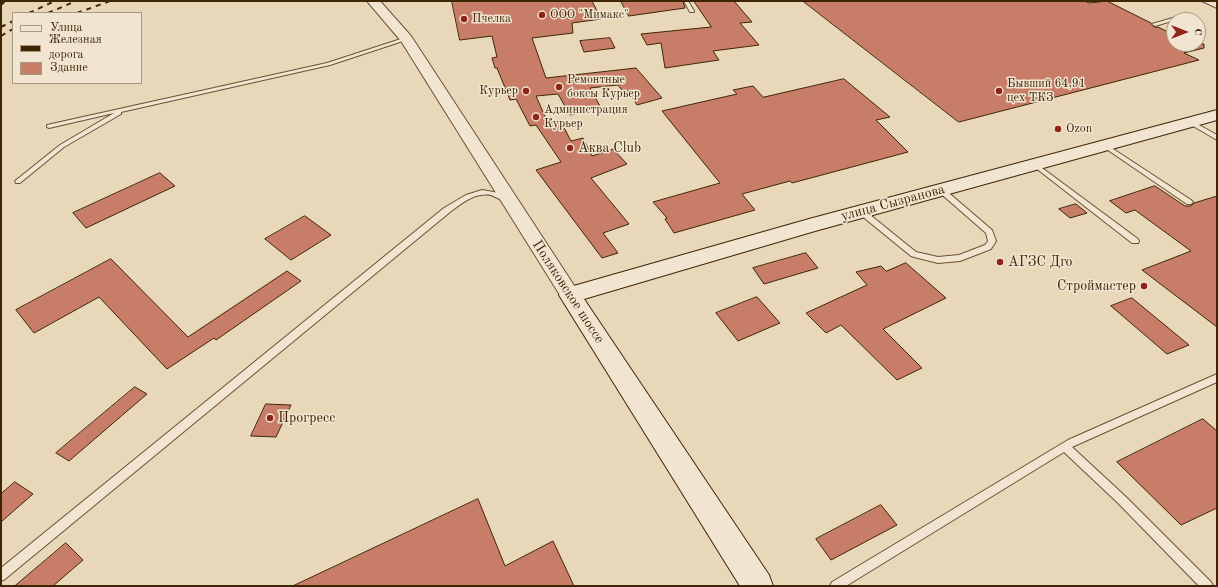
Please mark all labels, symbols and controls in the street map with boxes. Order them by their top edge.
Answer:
place label: ООО "Мимакс" [550,8,629,22]
marker: ООО "Мимакс" [537,10,547,20]
legend [12,12,142,84]
place label: Пчелка [472,12,511,26]
north arrow [1166,12,1206,52]
marker: Пчелка [459,14,469,24]
text: Улица [50,22,83,34]
text: С [1192,28,1203,36]
text: Железная дорога [49,34,102,61]
text: Здание [50,62,88,74]
place label: Ремонтные боксы Курьер [567,73,640,101]
place label: Бывший 64,91 цех ТКЗ [1007,77,1086,105]
marker: Ремонтные боксы Курьер [554,82,564,92]
place label: Курьер [479,84,518,98]
marker: Курьер [521,86,531,96]
marker: Бывший 64,91 цех ТКЗ [994,86,1004,96]
place label: Администрация Курьер [544,103,628,131]
marker: Администрация Курьер [531,112,541,122]
place label: Ozon [1066,122,1092,136]
marker: Ozon [1053,124,1063,134]
place label: Аква Club [578,140,641,156]
marker: Аква Club [565,143,575,153]
street label: улица Сызранова [839,181,947,225]
street label: Поляковское шоссе [528,237,608,347]
place label: АГЗС Дго [1008,254,1073,270]
marker: АГЗС Дго [995,257,1005,267]
place label: Строймастер [1057,278,1136,294]
marker: Строймастер [1139,281,1149,291]
place label: Прогресс [278,410,335,426]
marker: Прогресс [265,413,275,423]

